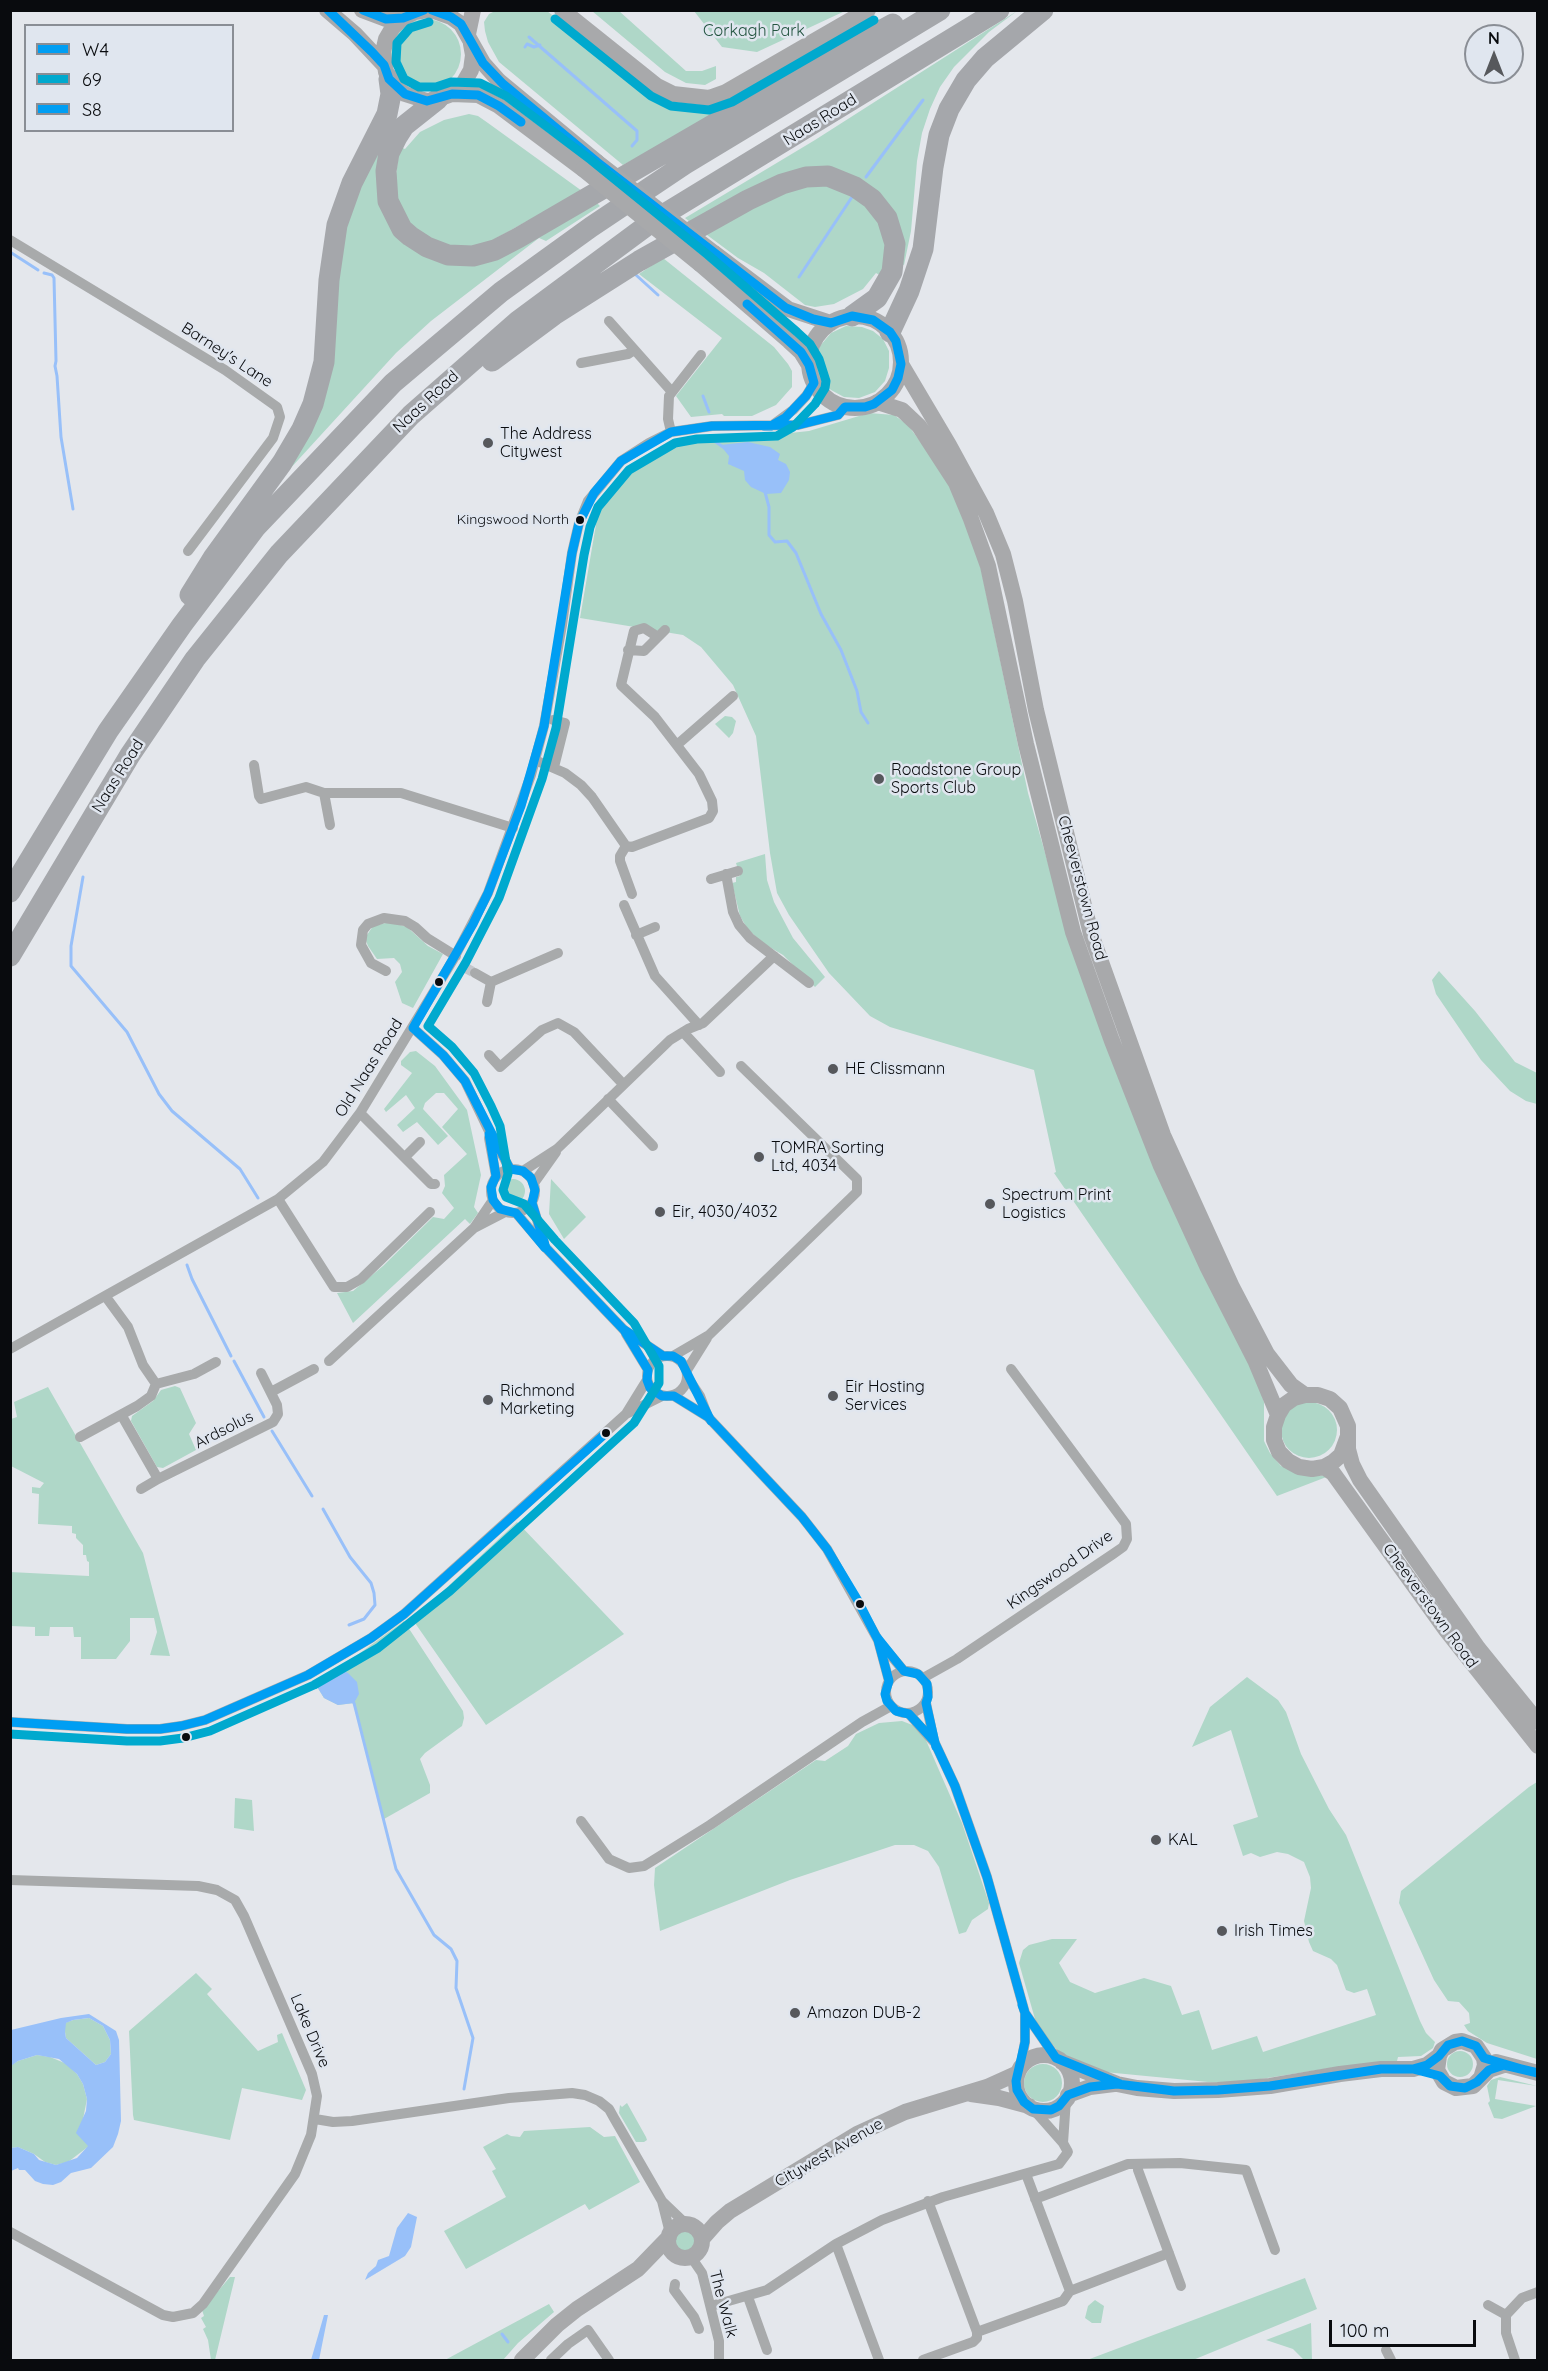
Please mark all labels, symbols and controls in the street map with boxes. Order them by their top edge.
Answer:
park label: Corkagh Park [703,21,805,41]
legend [24,24,234,132]
north arrow [1464,24,1524,84]
text: N [1488,28,1500,48]
text: W4 [82,38,109,61]
text: 69 [82,68,102,91]
street label: Naas Road [780,90,860,150]
text: S8 [82,98,102,121]
street label: Barney's Lane [178,318,276,392]
street label: Naas Road [389,367,463,437]
place label: The Address Citywest [500,424,592,462]
marker: The Address Citywest [481,436,495,450]
place label: Kingswood North [457,512,569,528]
marker: Kingswood North [574,514,586,526]
street label: Naas Road [88,736,148,816]
place label: Roadstone Group Sports Club [891,760,1021,798]
marker: Roadstone Group Sports Club [872,772,886,786]
street label: Cheeverstown Road [1053,814,1111,962]
unlabelled marker [433,976,445,988]
street label: Old Naas Road [331,1015,407,1121]
place label: HE Clissmann [845,1059,945,1079]
marker: HE Clissmann [826,1062,840,1076]
place label: TOMRA Sorting Ltd, 4034 [771,1138,884,1176]
marker: TOMRA Sorting Ltd, 4034 [752,1150,766,1164]
place label: Spectrum Print Logistics [1002,1185,1111,1223]
marker: Spectrum Print Logistics [983,1197,997,1211]
place label: Eir, 4030/4032 [672,1202,778,1222]
marker: Eir, 4030/4032 [653,1205,667,1219]
place label: Eir Hosting Services [845,1377,925,1415]
place label: Richmond Marketing [500,1381,575,1419]
marker: Eir Hosting Services [826,1389,840,1403]
marker: Richmond Marketing [481,1393,495,1407]
street label: Ardsolus [191,1407,257,1453]
unlabelled marker [600,1427,612,1439]
street label: Kingswood Drive [1003,1526,1117,1614]
street label: Cheeverstown Road [1378,1540,1482,1672]
unlabelled marker [854,1598,866,1610]
unlabelled marker [180,1731,192,1743]
place label: KAL [1168,1830,1198,1850]
marker: KAL [1149,1833,1163,1847]
place label: Irish Times [1234,1921,1313,1941]
marker: Irish Times [1215,1924,1229,1938]
street label: Lake Drive [286,1991,334,2071]
place label: Amazon DUB-2 [807,2003,921,2023]
marker: Amazon DUB-2 [788,2006,802,2020]
street label: Citywest Avenue [772,2114,886,2192]
street label: The Walk [705,2268,741,2340]
scale bar [1332,2308,1479,2346]
text: 100 m [1340,2319,1389,2342]

